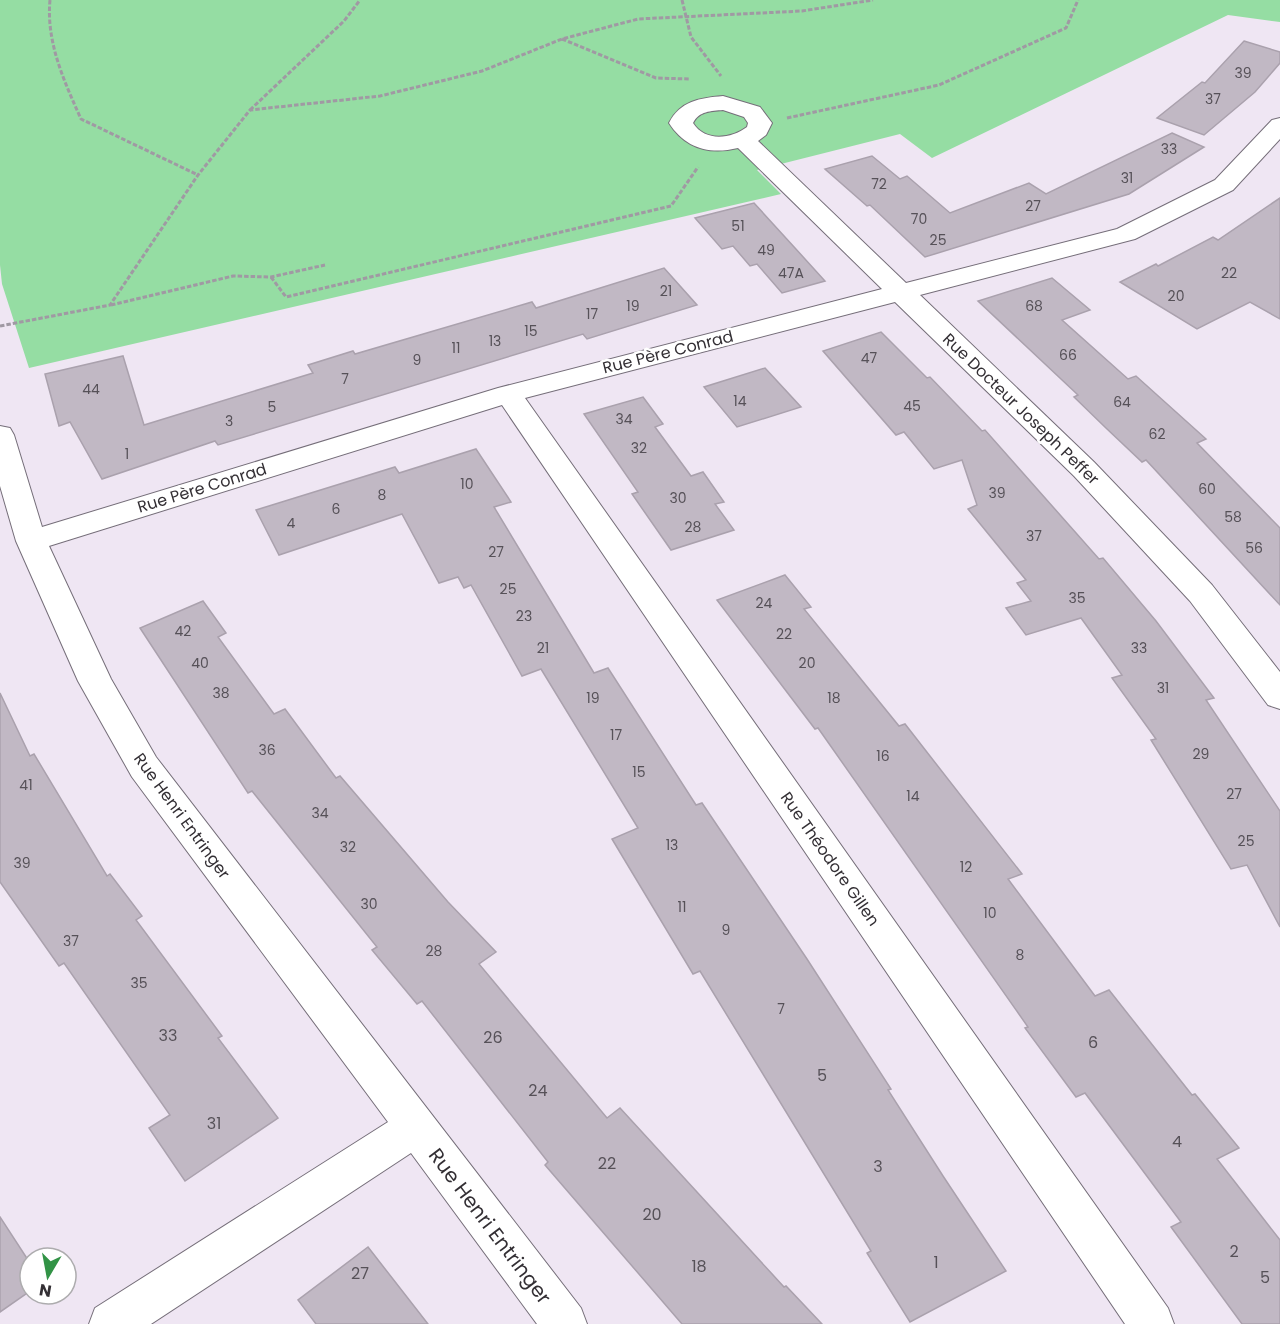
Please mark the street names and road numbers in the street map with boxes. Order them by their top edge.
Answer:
street label: Rue Père Conrad [600,325,736,379]
street label: Rue Docteur Joseph Peffer [938,328,1104,490]
street label: Rue Père Conrad [135,457,269,519]
street label: Rue Henri Entringer [128,748,236,884]
street label: Rue Théodore Gillen [775,787,885,931]
street label: Rue Henri Entringer [422,1142,558,1310]

